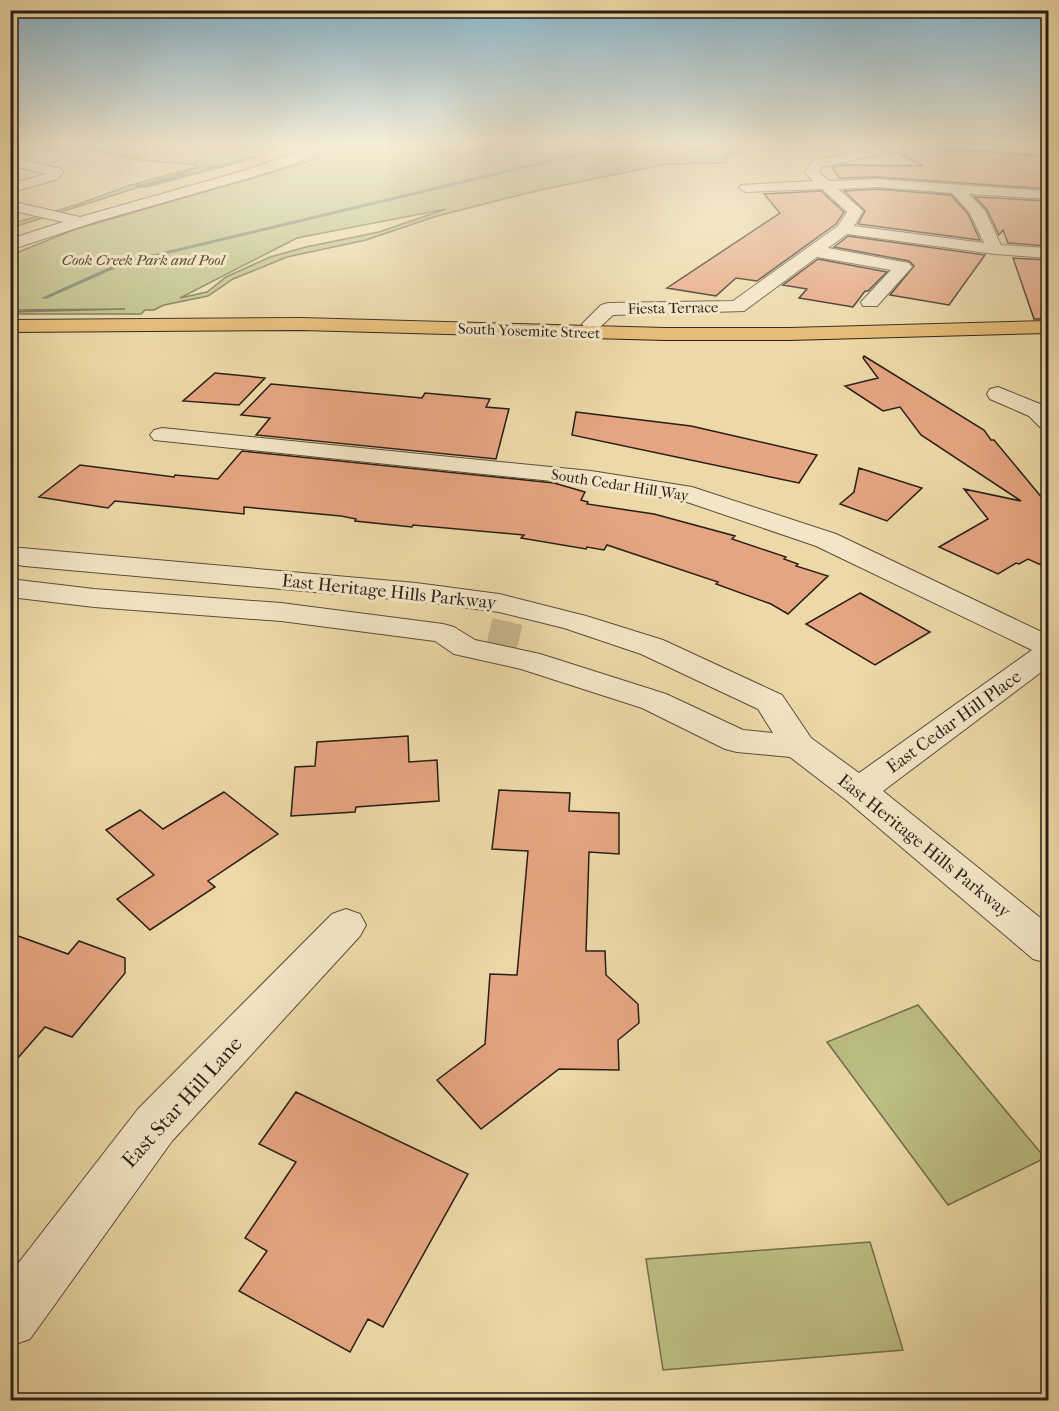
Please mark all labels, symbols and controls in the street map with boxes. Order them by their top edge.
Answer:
park label: Cook Creek Park and Pool [62,251,227,269]
street label: Fiesta Terrace [627,298,719,318]
street label: South Yosemite Street [458,320,601,343]
street label: South Cedar Hill Way [550,465,691,505]
street label: East Heritage Hills Parkway [281,570,499,614]
street label: East Cedar Hill Place [883,666,1025,778]
street label: East Heritage Hills Parkway [834,770,1016,923]
street label: East Star Hill Lane [117,1032,247,1172]

